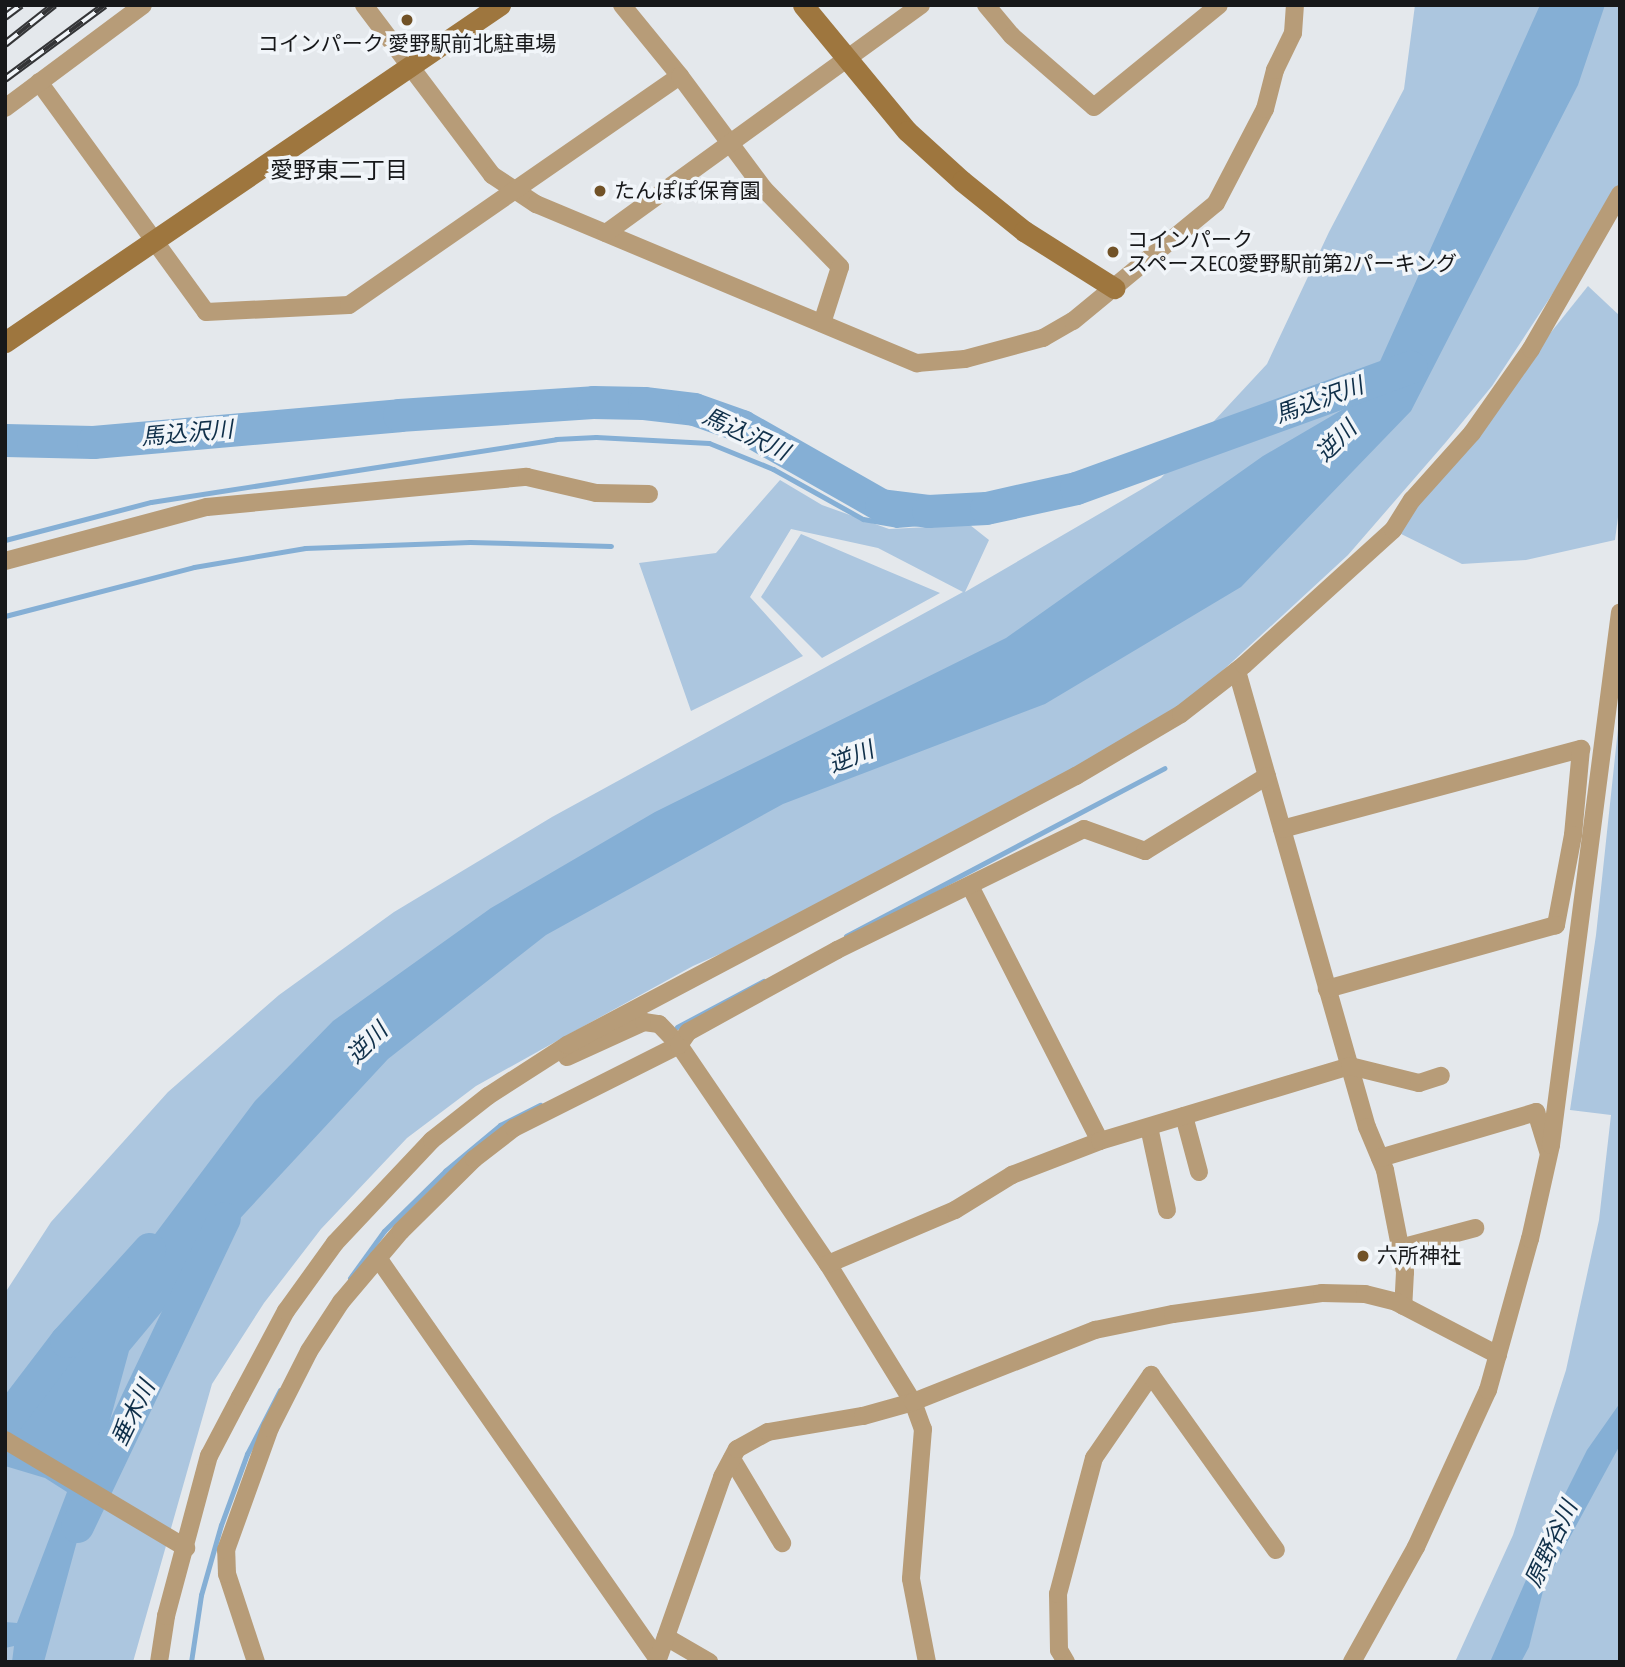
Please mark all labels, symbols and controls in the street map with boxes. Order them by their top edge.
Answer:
marker: コインパーク 愛野駅前北駐車場 [399,12,415,28]
place label: コインパーク 愛野駅前北駐車場 [258,31,556,57]
district label: 愛野東二丁目 [270,156,408,184]
place label: たんぽぽ保育園 [614,178,761,204]
marker: たんぽぽ保育園 [592,183,608,199]
place label: コインパーク スペースECO愛野駅前第2パーキング [1127,227,1460,277]
marker: コインパーク スペースECO愛野駅前第2パーキング [1105,244,1121,260]
water label: 馬込沢川 [1271,371,1367,429]
water label: 馬込沢川 [698,402,794,466]
water label: 馬込沢川 [140,415,234,451]
water label: 逆川 [1310,415,1362,467]
water label: 逆川 [825,736,877,778]
water label: 逆川 [341,1017,393,1069]
place label: 六所神社 [1377,1243,1461,1269]
marker: 六所神社 [1355,1248,1371,1264]
water label: 垂木川 [105,1376,161,1450]
water label: 原野谷川 [1519,1496,1583,1592]

